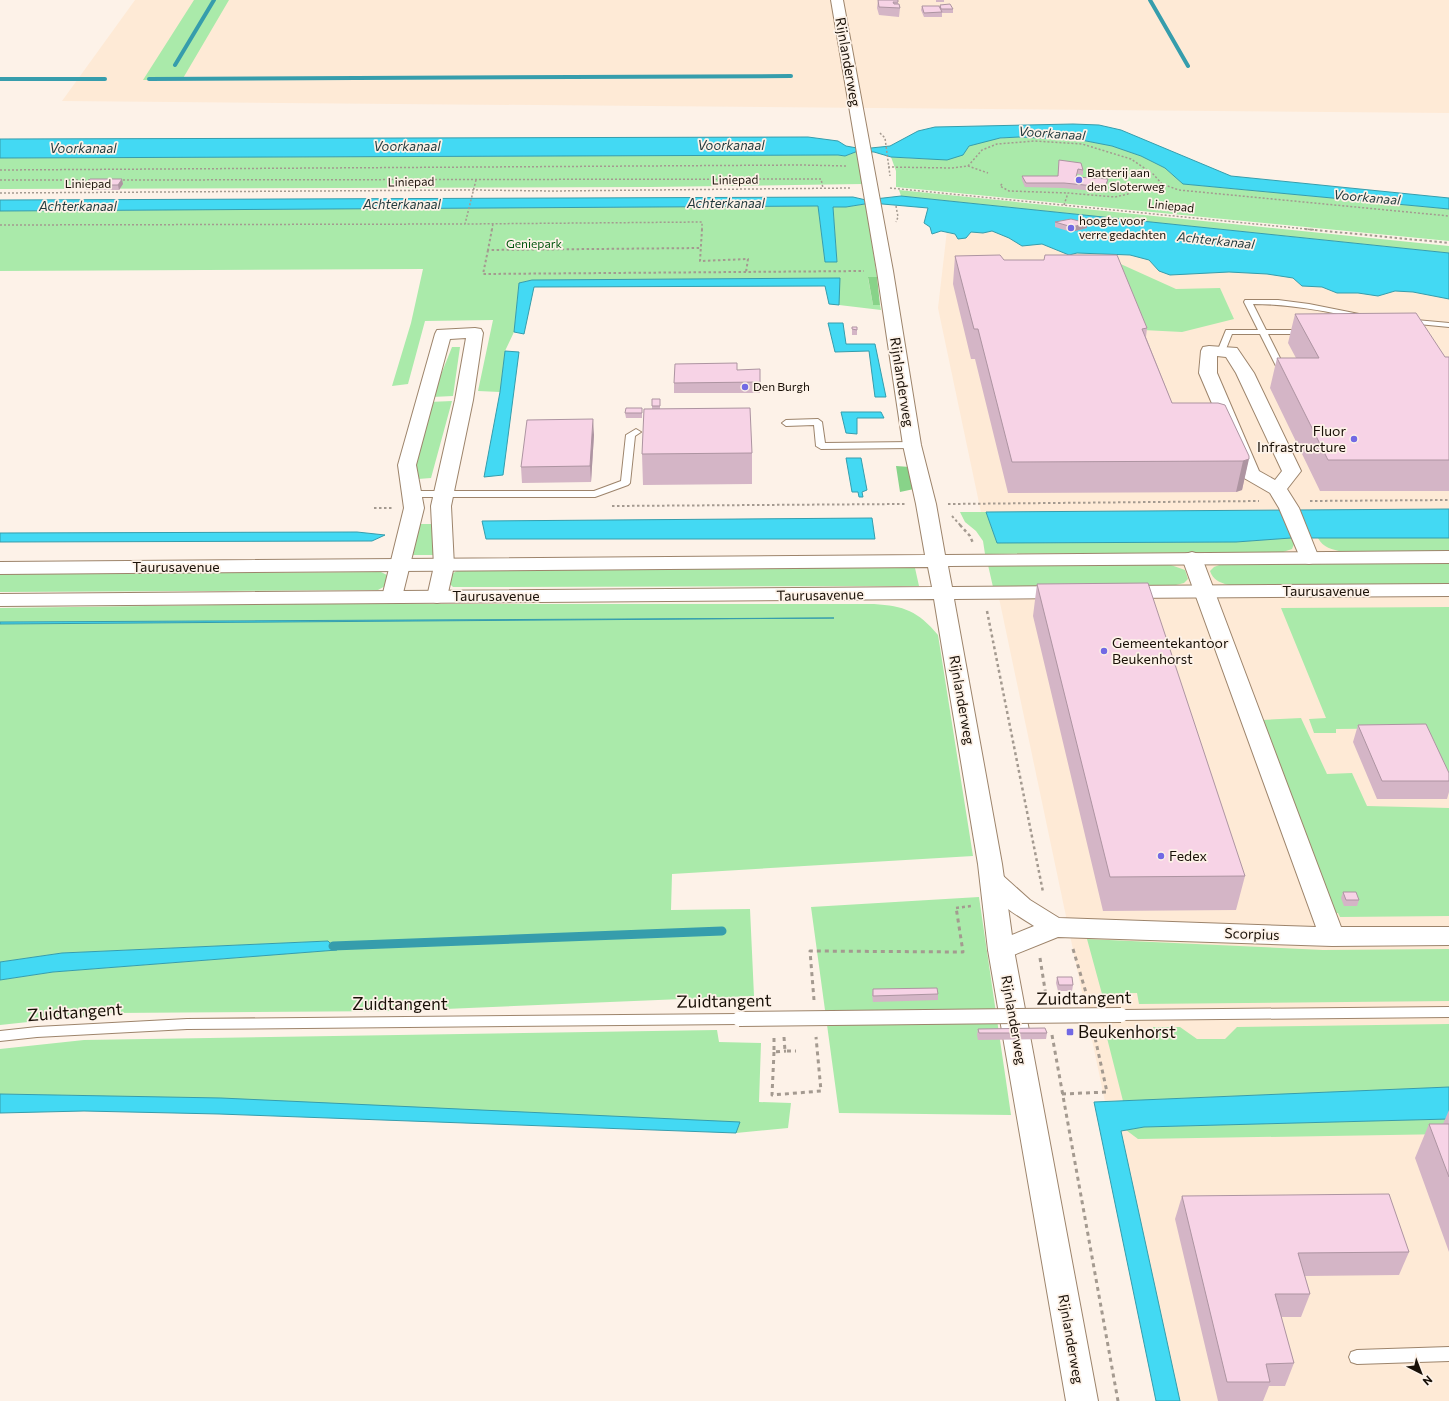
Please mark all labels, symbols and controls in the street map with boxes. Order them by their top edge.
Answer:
street label: Rijnlanderweg [832,16,865,108]
water label: Voorkanaal [1018,123,1087,143]
water label: Voorkanaal [697,137,765,153]
water label: Voorkanaal [373,138,441,154]
water label: Voorkanaal [49,140,117,156]
place label: Batterij aan den Sloterweg [1087,165,1165,193]
street label: Liniepad [712,172,758,186]
street label: Liniepad [388,174,434,188]
marker: Batterij aan den Sloterweg [1074,175,1084,185]
street label: Liniepad [65,176,111,190]
water label: Voorkanaal [1333,186,1402,208]
water label: Achterkanaal [686,195,766,211]
water label: Achterkanaal [362,196,442,212]
street label: Liniepad [1147,196,1195,214]
water label: Achterkanaal [38,198,118,214]
place label: hoogte voor verre gedachten [1079,213,1166,241]
marker: hoogte voor verre gedachten [1066,223,1076,233]
water label: Achterkanaal [1175,228,1256,252]
park label: Geniepark [506,236,563,250]
street label: Rijnlanderweg [887,336,918,428]
place label: Den Burgh [753,379,810,393]
marker: Den Burgh [740,382,750,392]
place label: Fluor Infrastructure [1257,422,1346,455]
marker: Fluor Infrastructure [1349,434,1359,444]
street label: Taurusavenue [132,558,220,575]
street label: Taurusavenue [1282,582,1370,599]
street label: Taurusavenue [776,585,864,604]
street label: Taurusavenue [452,587,540,604]
place label: Gemeentekantoor Beukenhorst [1112,634,1229,667]
marker: Gemeentekantoor Beukenhorst [1099,646,1109,656]
street label: Rijnlanderweg [946,654,979,746]
place label: Fedex [1169,847,1208,864]
marker: Fedex [1156,851,1166,861]
street label: Scorpius [1224,924,1280,943]
street label: Rijnlanderweg [998,974,1031,1066]
street label: Zuidtangent [1036,986,1132,1009]
street label: Zuidtangent [676,989,772,1012]
street label: Zuidtangent [352,993,448,1014]
street label: Zuidtangent [27,998,123,1025]
place label: Beukenhorst [1078,1021,1176,1042]
marker: Beukenhorst [1065,1027,1075,1037]
street label: Rijnlanderweg [1055,1293,1088,1385]
north arrow [1401,1353,1441,1393]
text: N [1421,1373,1435,1388]

